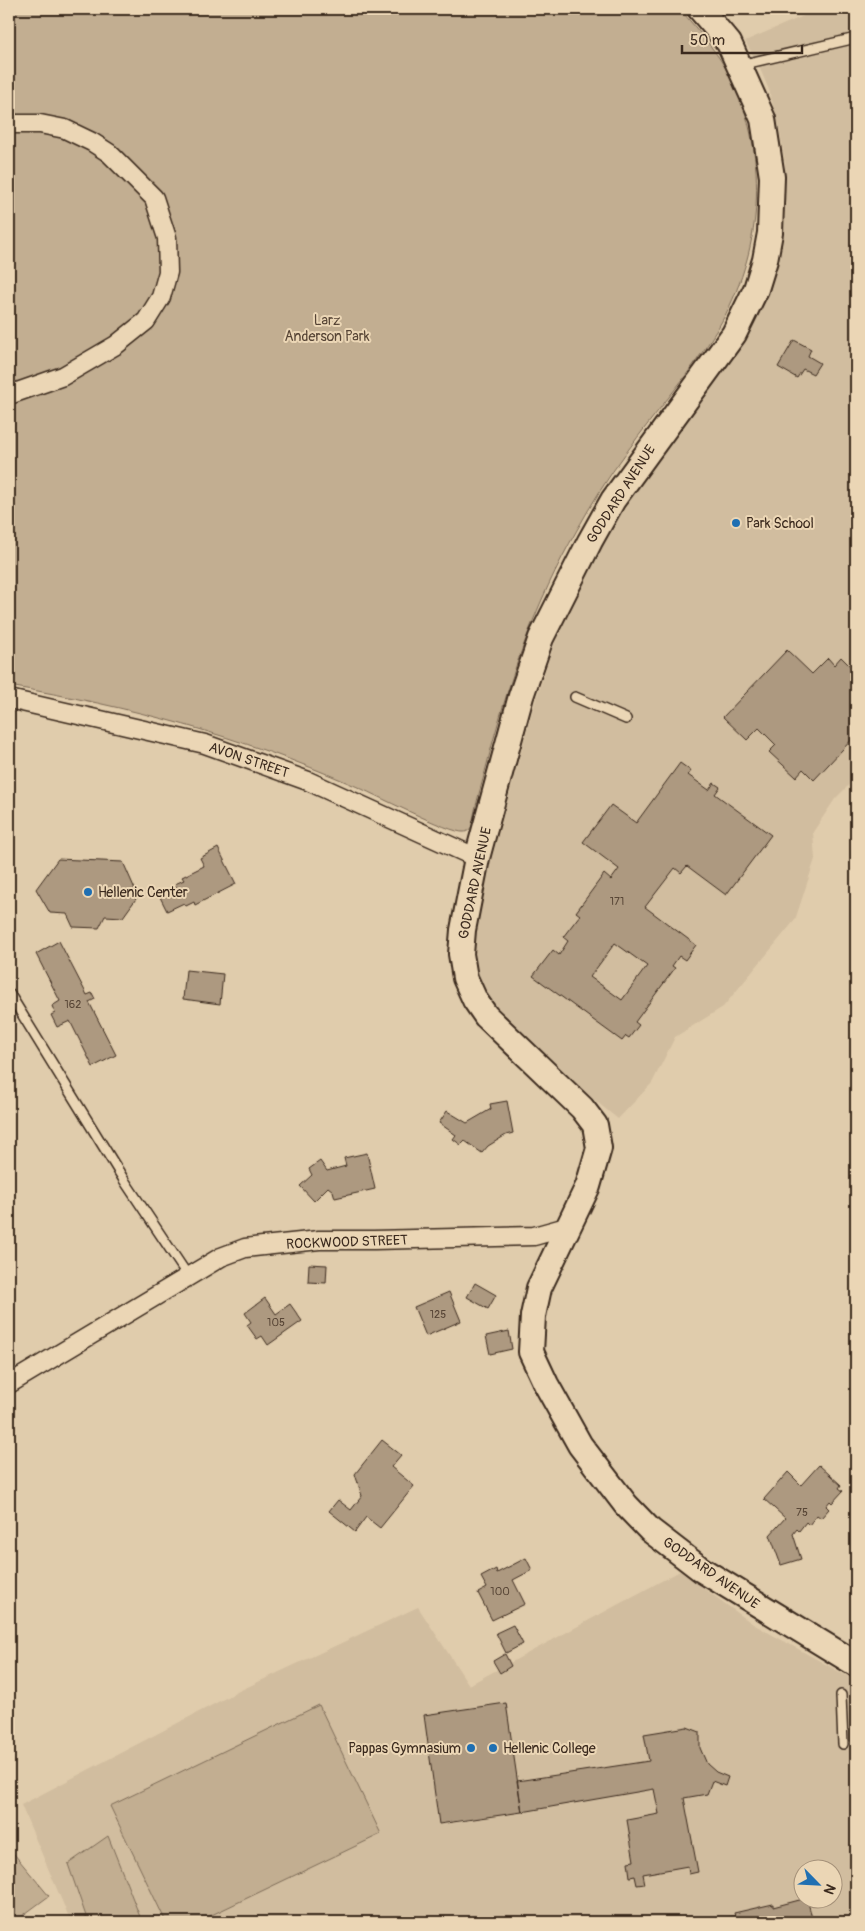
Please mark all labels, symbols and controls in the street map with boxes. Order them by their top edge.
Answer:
scale bar [682,22,802,54]
text: 50 m [690,31,725,50]
park label: Larz Anderson Park [284,312,370,345]
street label: GODDARD AVENUE [583,442,659,546]
place label: Park School [746,515,814,532]
marker: Park School [730,517,742,529]
street label: AVON STREET [207,738,291,782]
street label: GODDARD AVENUE [455,825,495,941]
place label: Hellenic Center [98,884,188,901]
marker: Hellenic Center [82,886,94,898]
house number: 171 [610,895,624,908]
house number: 162 [65,998,81,1011]
street label: ROCKWOOD STREET [286,1231,408,1253]
house number: 125 [430,1308,446,1321]
house number: 105 [267,1316,285,1329]
house number: 75 [796,1506,808,1519]
street label: GODDARD AVENUE [659,1533,763,1613]
house number: 100 [490,1585,510,1598]
place label: Pappas Gymnasium [348,1740,461,1757]
place label: Hellenic College [503,1740,596,1757]
marker: Pappas Gymnasium [465,1742,477,1754]
marker: Hellenic College [487,1742,499,1754]
north arrow [792,1858,842,1908]
text: N [820,1881,839,1897]

